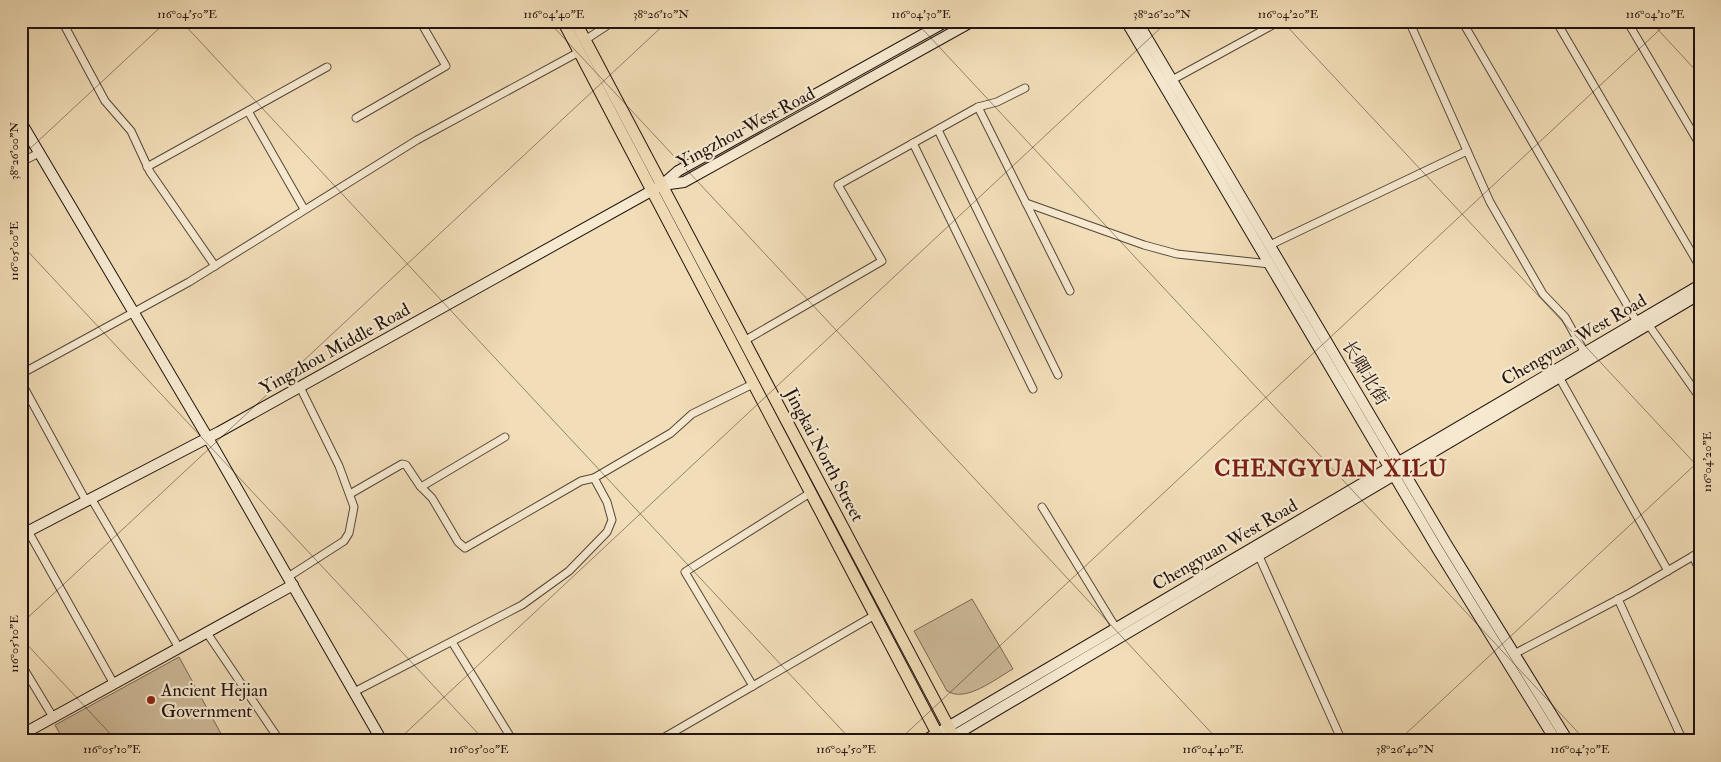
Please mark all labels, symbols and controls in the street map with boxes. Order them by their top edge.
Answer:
text: 116°04'50"E [157,7,217,22]
text: 116°04'40"E [524,7,585,22]
text: 38°26'10"N [633,7,689,22]
text: 116°04'30"E [891,7,951,22]
text: 38°26'20"N [1133,7,1191,22]
text: 116°04'20"E [1258,7,1319,22]
text: 116°04'10"E [1626,7,1685,22]
street label: Yingzhou West Road [673,82,819,174]
text: 38°26'00"N [7,122,22,180]
text: 116°05'00"E [7,221,22,281]
street label: Chengyuan West Road [1497,289,1651,391]
street label: Yingzhou Middle Road [256,298,414,400]
street label: 长卿北街 [1337,336,1393,410]
street label: Jingkai North Street [779,383,869,526]
text: 116°04'20"E [1700,431,1715,492]
district label: CHENGYUAN XILU [1214,455,1448,483]
street label: Chengyuan West Road [1148,494,1302,596]
text: 116°05'10"E [7,615,22,673]
place label: Ancient Hejian Government [160,679,268,723]
marker: Ancient Hejian Government [145,694,157,706]
text: 116°05'10"E [83,742,141,757]
text: 116°05'00"E [449,742,509,757]
text: 116°04'50"E [816,742,876,757]
text: 116°04'40"E [1183,742,1244,757]
text: 38°26'40"N [1376,742,1434,757]
text: 116°04'30"E [1550,742,1610,757]

